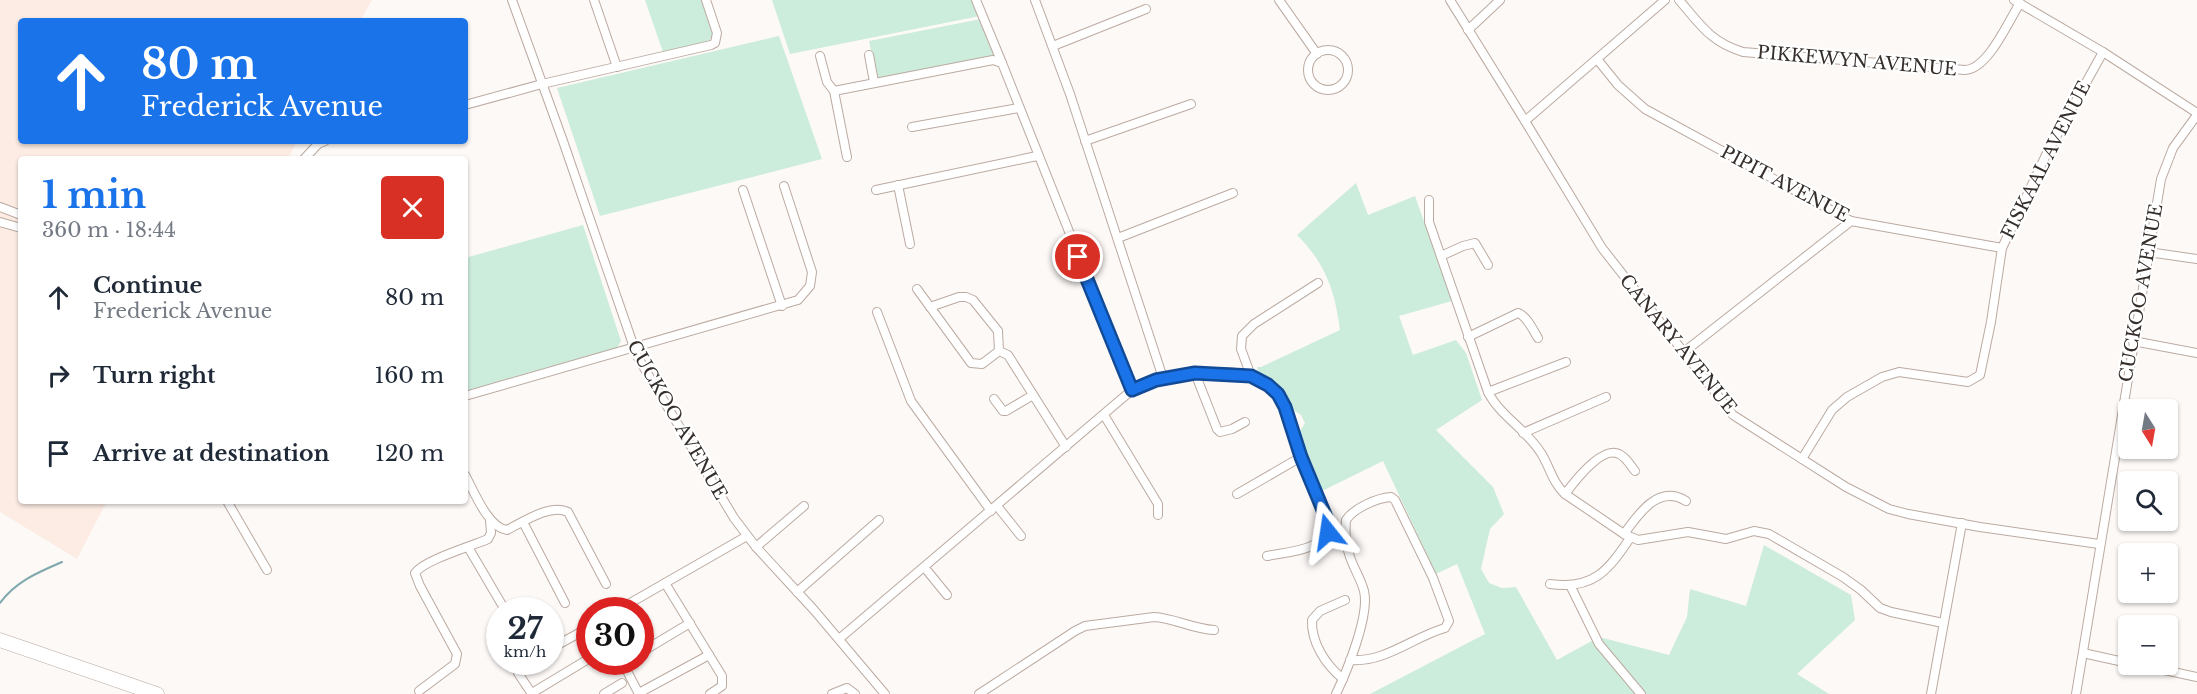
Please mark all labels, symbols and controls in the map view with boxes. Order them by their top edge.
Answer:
text: 80 m [141,38,257,90]
street label: PIKKEWYN AVENUE [1756,41,1958,81]
icon: ahead [42,42,120,120]
street label: FISKAAL AVENUE [1997,77,2095,243]
text: Frederick Avenue [141,90,383,123]
street label: PIPIT AVENUE [1717,141,1853,227]
text: 1 min [42,173,146,218]
button: close [381,176,444,239]
street label: CUCKOO AVENUE [2114,202,2168,384]
text: 360 m · 18:44 [42,218,176,242]
pin [1052,231,1103,282]
icon: arrive [1061,240,1094,273]
street label: CANARY AVENUE [1615,270,1741,418]
text: Continue [93,272,202,299]
icon: ahead [42,281,75,314]
text: 80 m [385,284,444,311]
text: Frederick Avenue [93,299,272,323]
street label: CUCKOO AVENUE [622,336,732,504]
icon: right [42,359,75,392]
text: Turn right [93,362,215,389]
text: 160 m [374,362,444,389]
north arrow [2118,399,2178,459]
map controls [2118,399,2178,675]
icon: arrive [42,437,75,470]
text: Arrive at destination [93,440,330,467]
text: 120 m [375,440,444,467]
button: search [2118,471,2178,531]
position arrow [1296,500,1360,564]
button: + [2118,543,2178,603]
speed limit sign: 30 [576,597,654,675]
text: 27 [507,610,543,647]
button: − [2118,615,2178,675]
text: km/h [504,642,546,661]

